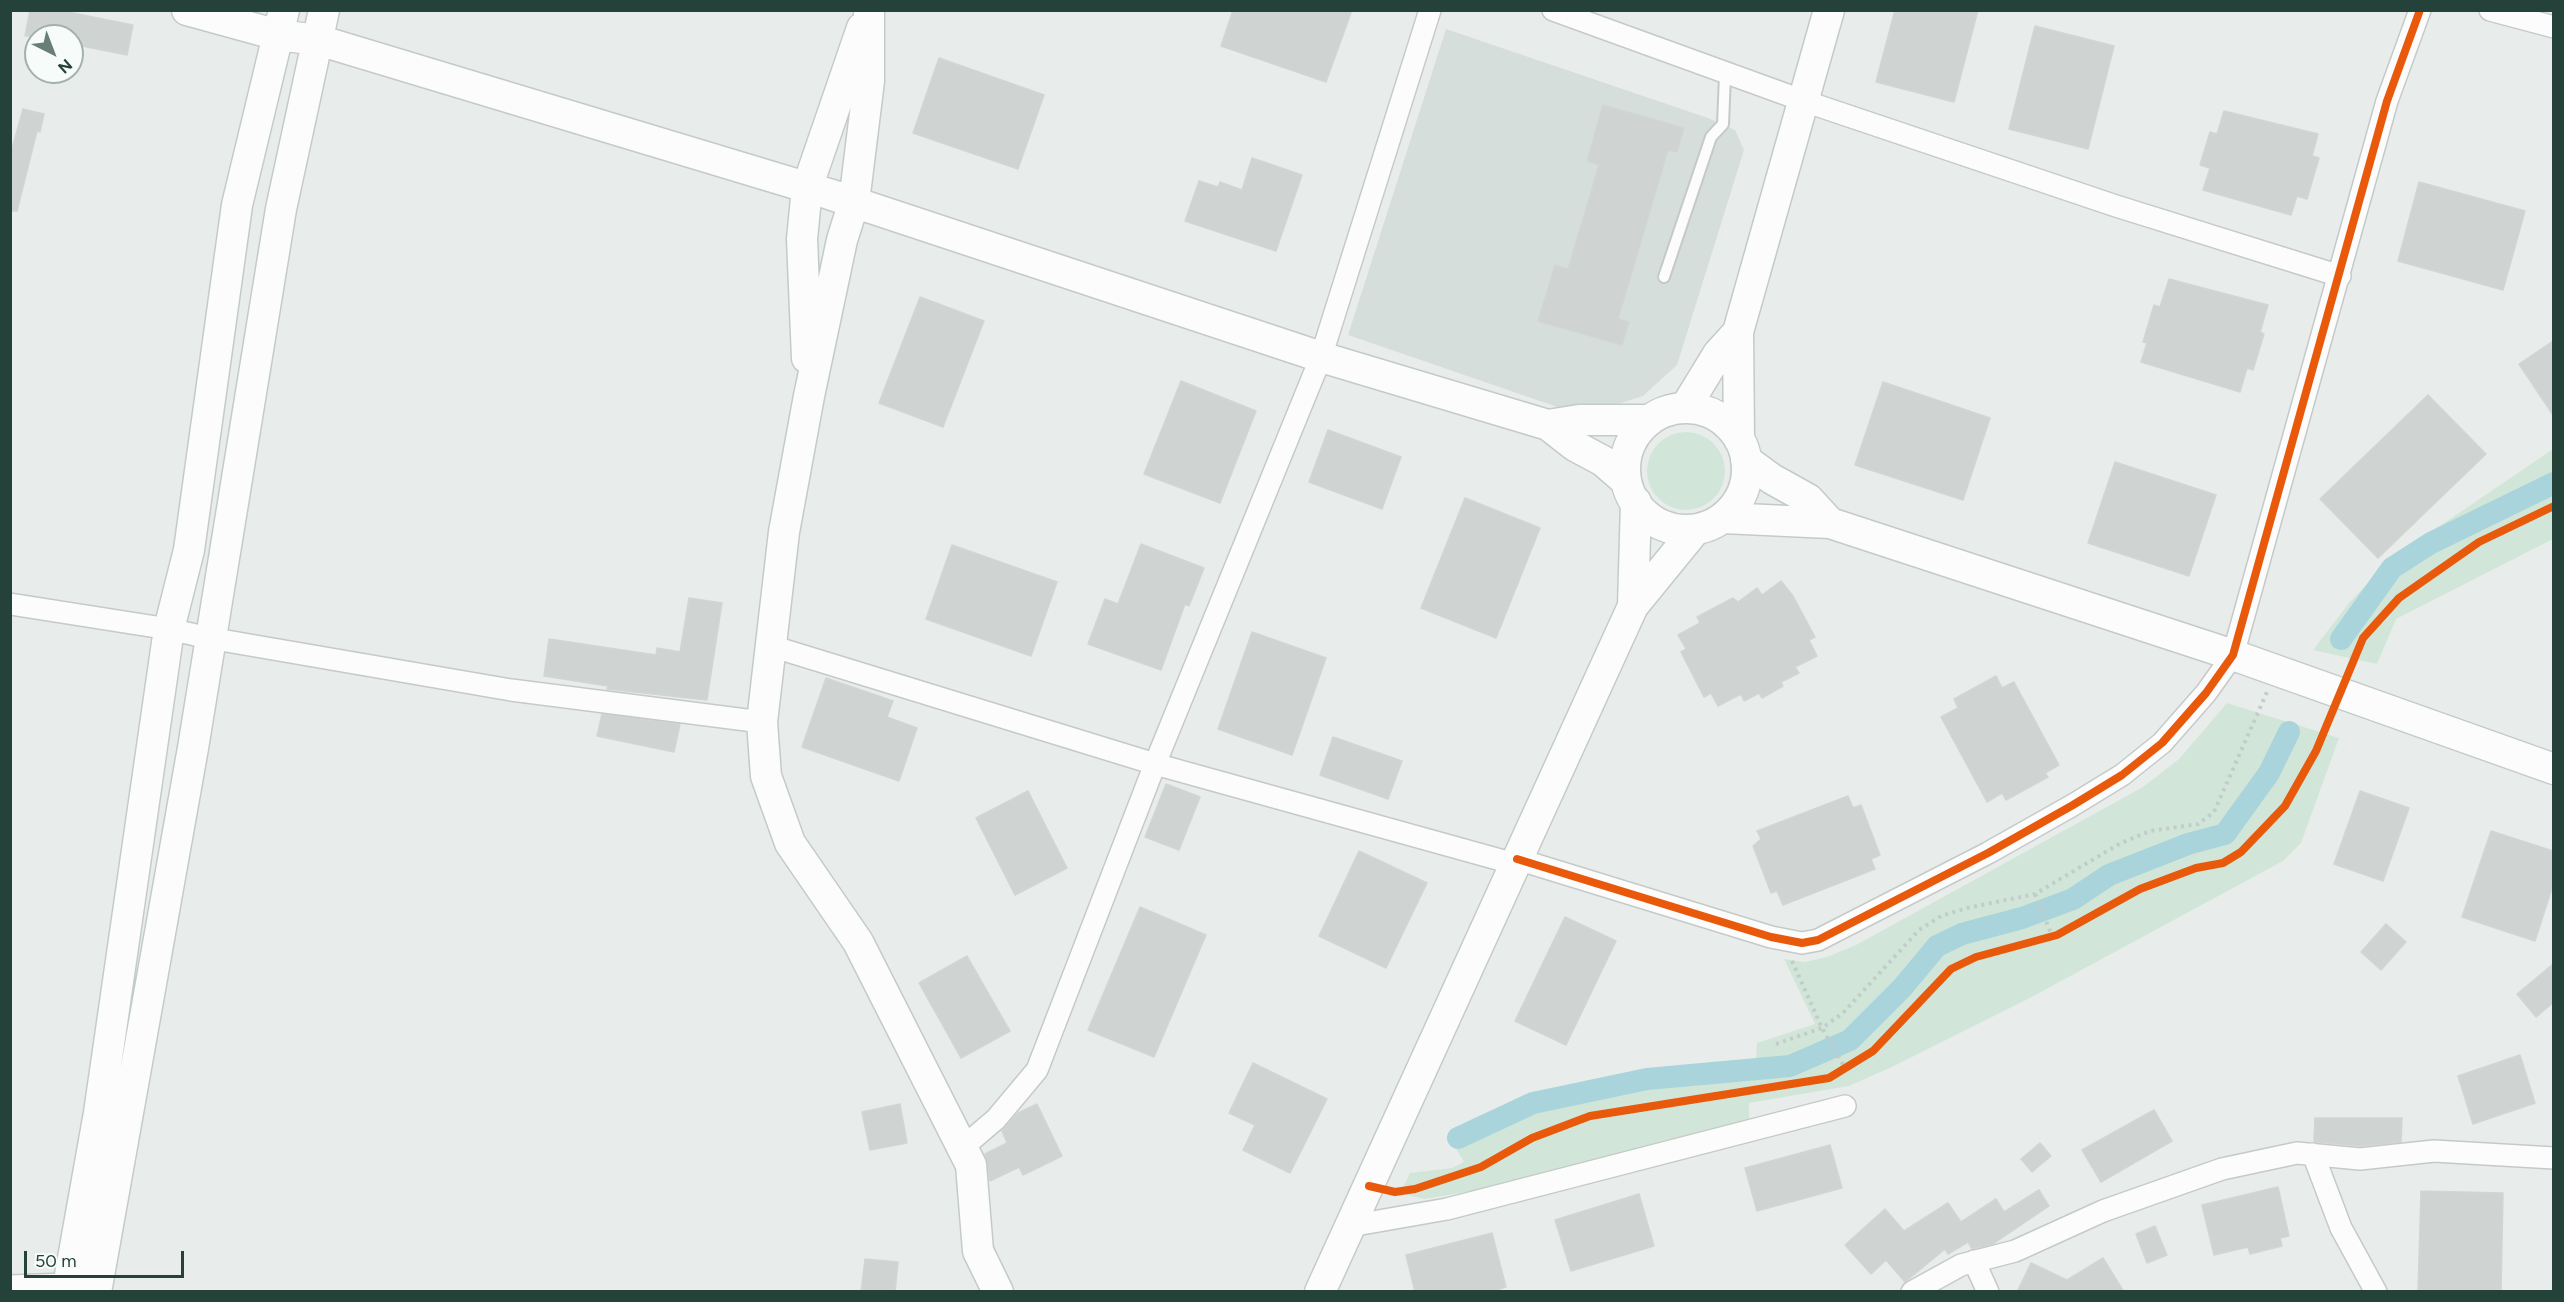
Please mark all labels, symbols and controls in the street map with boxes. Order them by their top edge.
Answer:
north arrow [24,24,84,84]
text: N [54,55,76,77]
scale bar [27,1239,188,1277]
text: 50 m [35,1250,77,1272]

